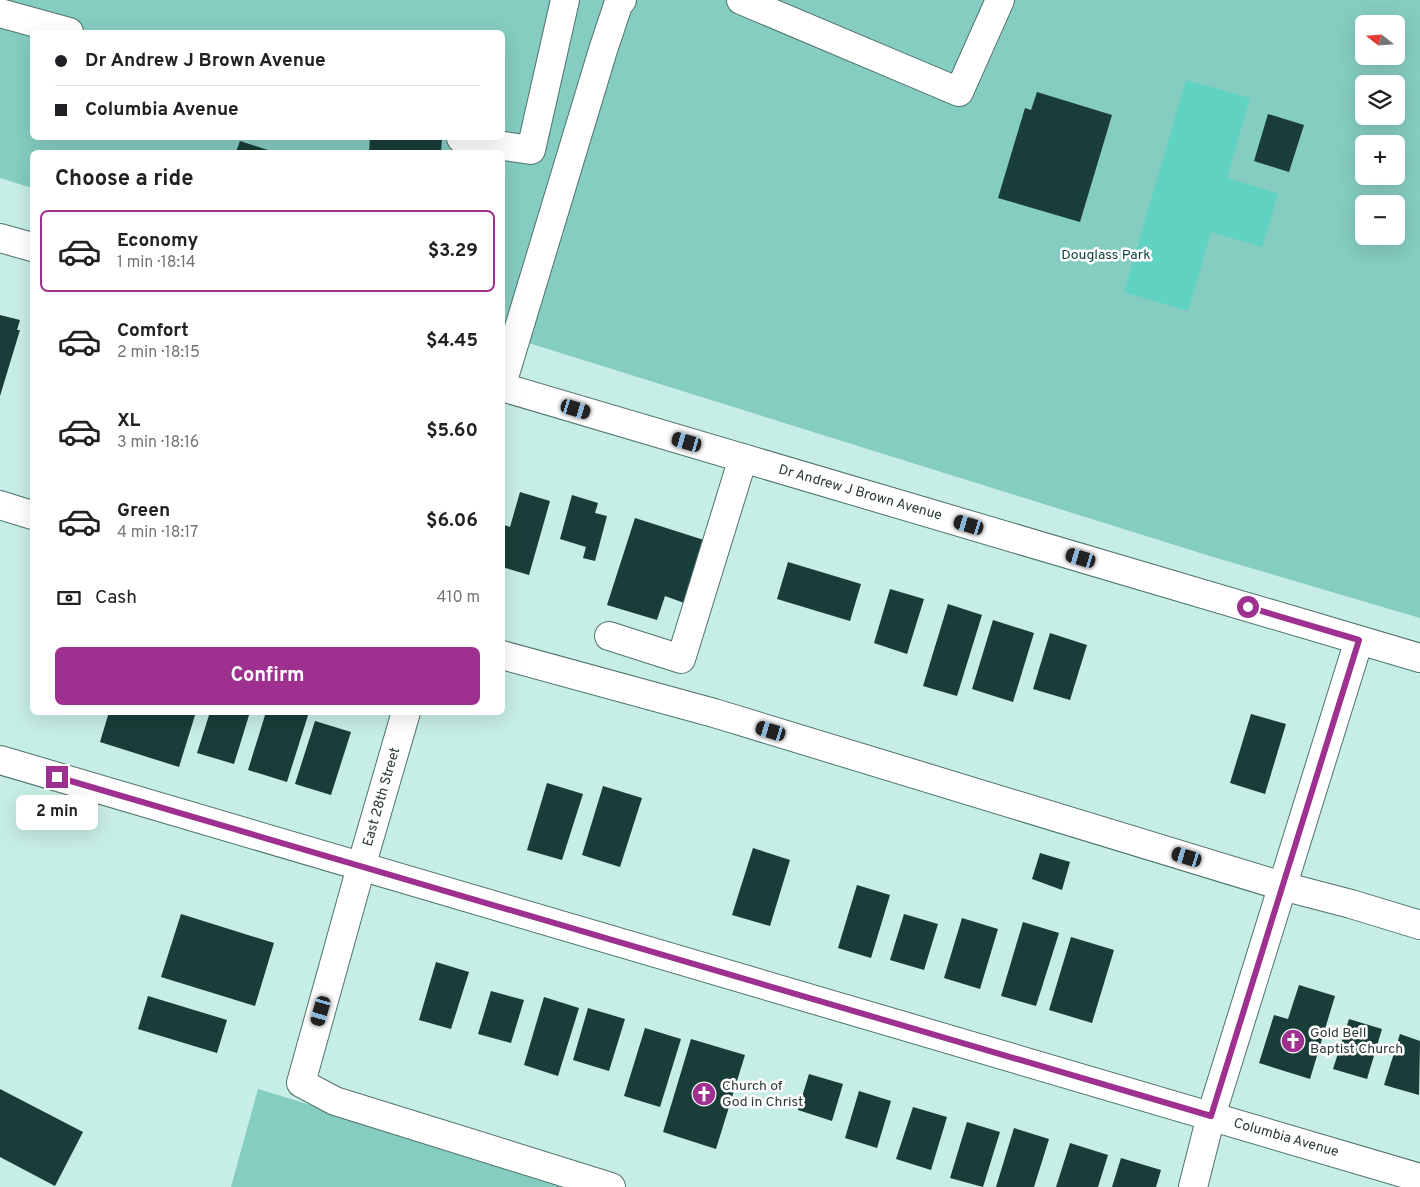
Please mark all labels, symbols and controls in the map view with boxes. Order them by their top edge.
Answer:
north arrow [1355,15,1405,65]
map controls [1355,15,1405,245]
text: Dr Andrew J Brown Avenue [85,49,326,73]
button: layers [1355,75,1405,125]
text: Columbia Avenue [85,98,239,122]
button: + [1355,135,1405,185]
text: Choose a ride [55,166,193,193]
button: − [1355,195,1405,245]
icon: car [57,229,102,274]
text: Economy [117,229,198,253]
text: $3.29 [428,239,478,263]
park label: Douglass Park [1061,247,1151,264]
text: 1 min · 18:14 [117,253,196,273]
icon: car [57,319,102,364]
text: Comfort [117,319,189,343]
text: $4.45 [426,329,478,353]
text: 2 min · 18:15 [117,343,200,363]
car [559,397,592,421]
icon: car [57,409,102,454]
text: XL [117,409,140,433]
text: $5.60 [426,419,478,443]
car [670,431,703,453]
text: 3 min · 18:16 [117,433,199,453]
street label: Dr Andrew J Brown Avenue [776,461,944,525]
icon: car [57,499,102,544]
text: Green [117,499,170,523]
text: $6.06 [426,509,478,533]
car [952,513,985,537]
text: 4 min · 18:17 [117,523,198,543]
car [1064,546,1097,570]
icon: cash [55,584,83,612]
text: Cash [95,586,137,610]
text: 410 m [437,588,480,608]
route start [1237,596,1259,618]
button: Confirm [55,647,480,705]
car [754,719,787,743]
street label: East 28th Street [360,745,404,849]
route end [46,766,68,788]
callout: 2 min [16,794,98,830]
text: 2 min [36,802,78,822]
car [1170,845,1203,869]
car [309,995,332,1027]
place label: Gold Bell Baptist Church [1310,1025,1403,1058]
church icon: Gold Bell Baptist Church [1280,1028,1306,1054]
place label: Church of God in Christ [722,1078,803,1111]
church icon: Church of God in Christ [691,1081,717,1107]
street label: Columbia Avenue [1231,1115,1341,1161]

